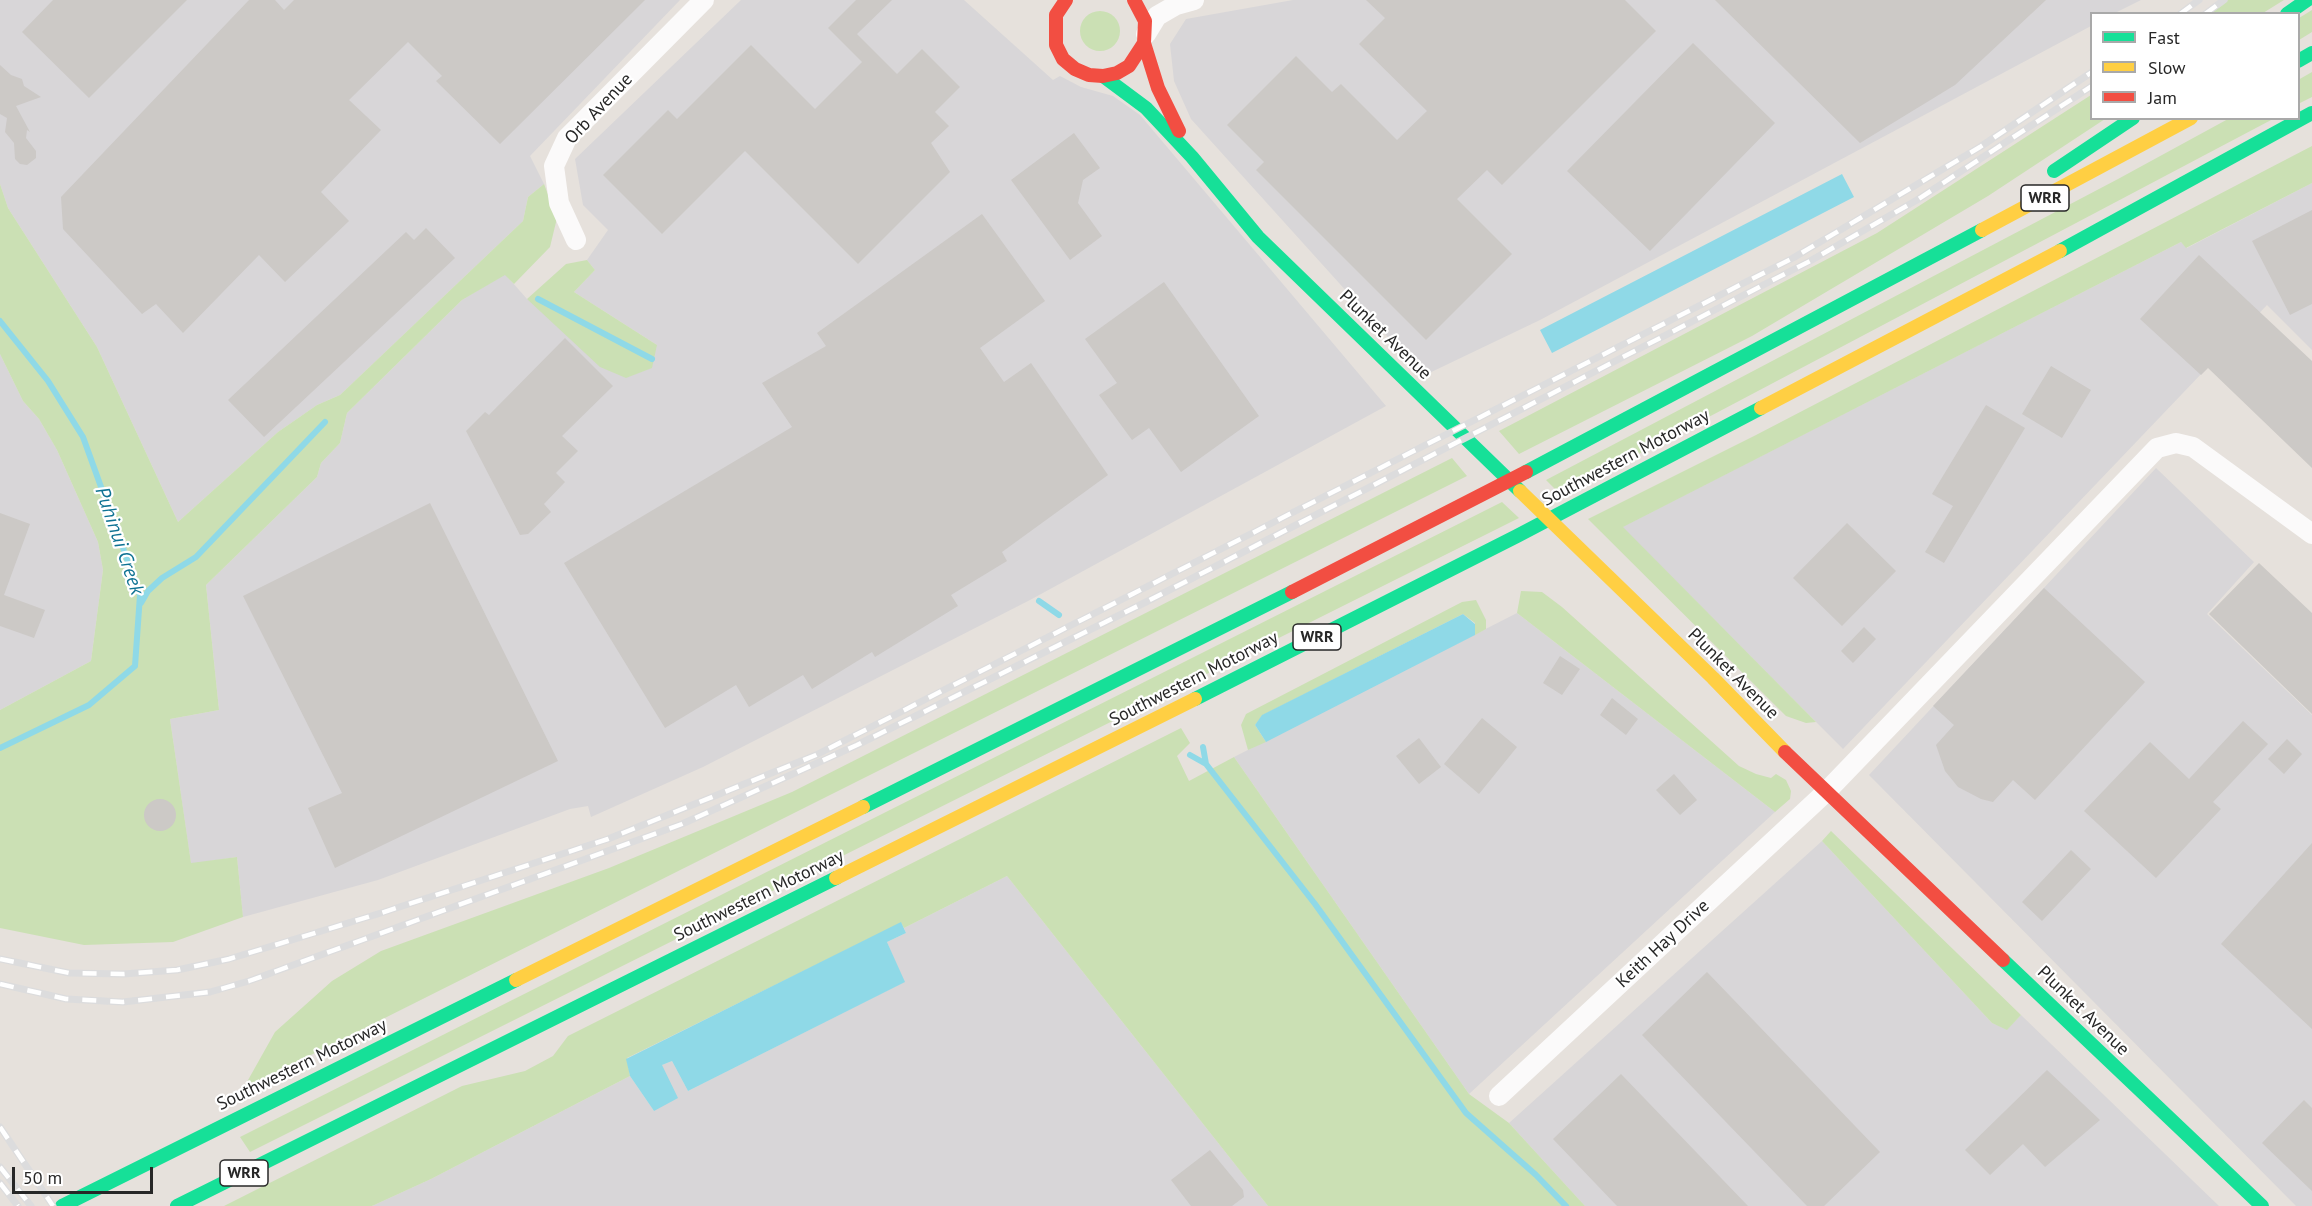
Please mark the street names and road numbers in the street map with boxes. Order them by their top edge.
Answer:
street label: Orb Avenue [561,69,637,149]
road number: WRR [2021,185,2069,211]
street label: Plunket Avenue [1335,286,1435,384]
street label: Southwestern Motorway [1539,405,1713,511]
road number: WRR [1293,624,1341,650]
street label: Plunket Avenue [1683,624,1783,724]
street label: Southwestern Motorway [1106,627,1282,731]
street label: Southwestern Motorway [670,845,848,947]
street label: Keith Hay Drive [1612,895,1714,993]
street label: Plunket Avenue [2033,962,2133,1060]
street label: Southwestern Motorway [213,1014,391,1116]
road number: WRR [220,1160,268,1186]

